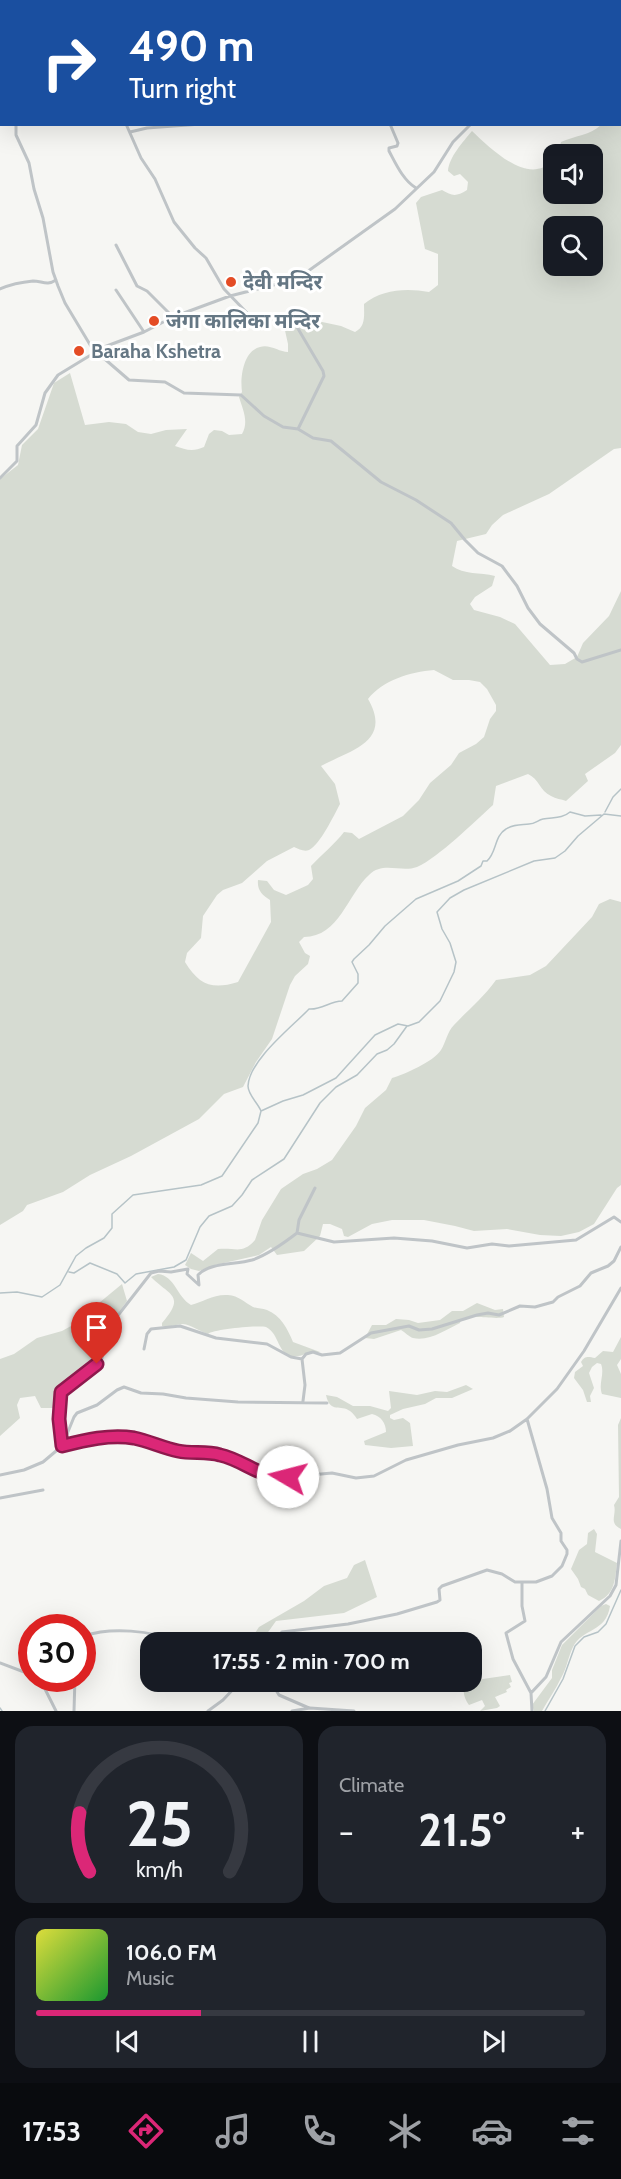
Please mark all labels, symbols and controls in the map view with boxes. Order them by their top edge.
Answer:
text: 490 m [129,20,254,72]
icon: right [30,24,108,102]
text: Turn right [129,72,236,105]
map controls [543,144,603,276]
button: sound [543,144,603,204]
button: search [543,216,603,276]
place label: देवी मन्दिर [243,270,323,294]
marker: देवी मन्दिर [224,275,238,289]
place label: जंगा कालिका मन्दिर [166,309,321,333]
marker: जंगा कालिका मन्दिर [147,314,161,328]
place label: Baraha Kshetra [91,339,221,363]
marker: Baraha Kshetra [72,344,86,358]
pin [71,1302,122,1364]
icon: arrive [80,1311,113,1344]
position arrow [256,1445,320,1509]
speed limit sign: 30 [18,1614,96,1692]
text: 17:55 · 2 min · 700 m [212,1648,410,1675]
text: Climate [339,1773,404,1797]
text: 25 [126,1786,192,1862]
text: 21.5° [418,1803,506,1857]
text: − [339,1811,354,1851]
text: + [570,1811,585,1851]
text: km/h [136,1856,182,1882]
text: 106.0 FM [126,1939,217,1966]
text: Music [126,1966,174,1990]
icon: previous [111,2025,144,2058]
icon: pause [294,2025,327,2058]
icon: next [477,2025,510,2058]
icon: directions [125,2110,167,2152]
icon: music [212,2110,254,2152]
icon: phone [298,2110,340,2152]
icon: climate [384,2110,426,2152]
icon: car [471,2110,513,2152]
icon: filters [557,2110,599,2152]
text: 17:53 [22,2115,81,2148]

